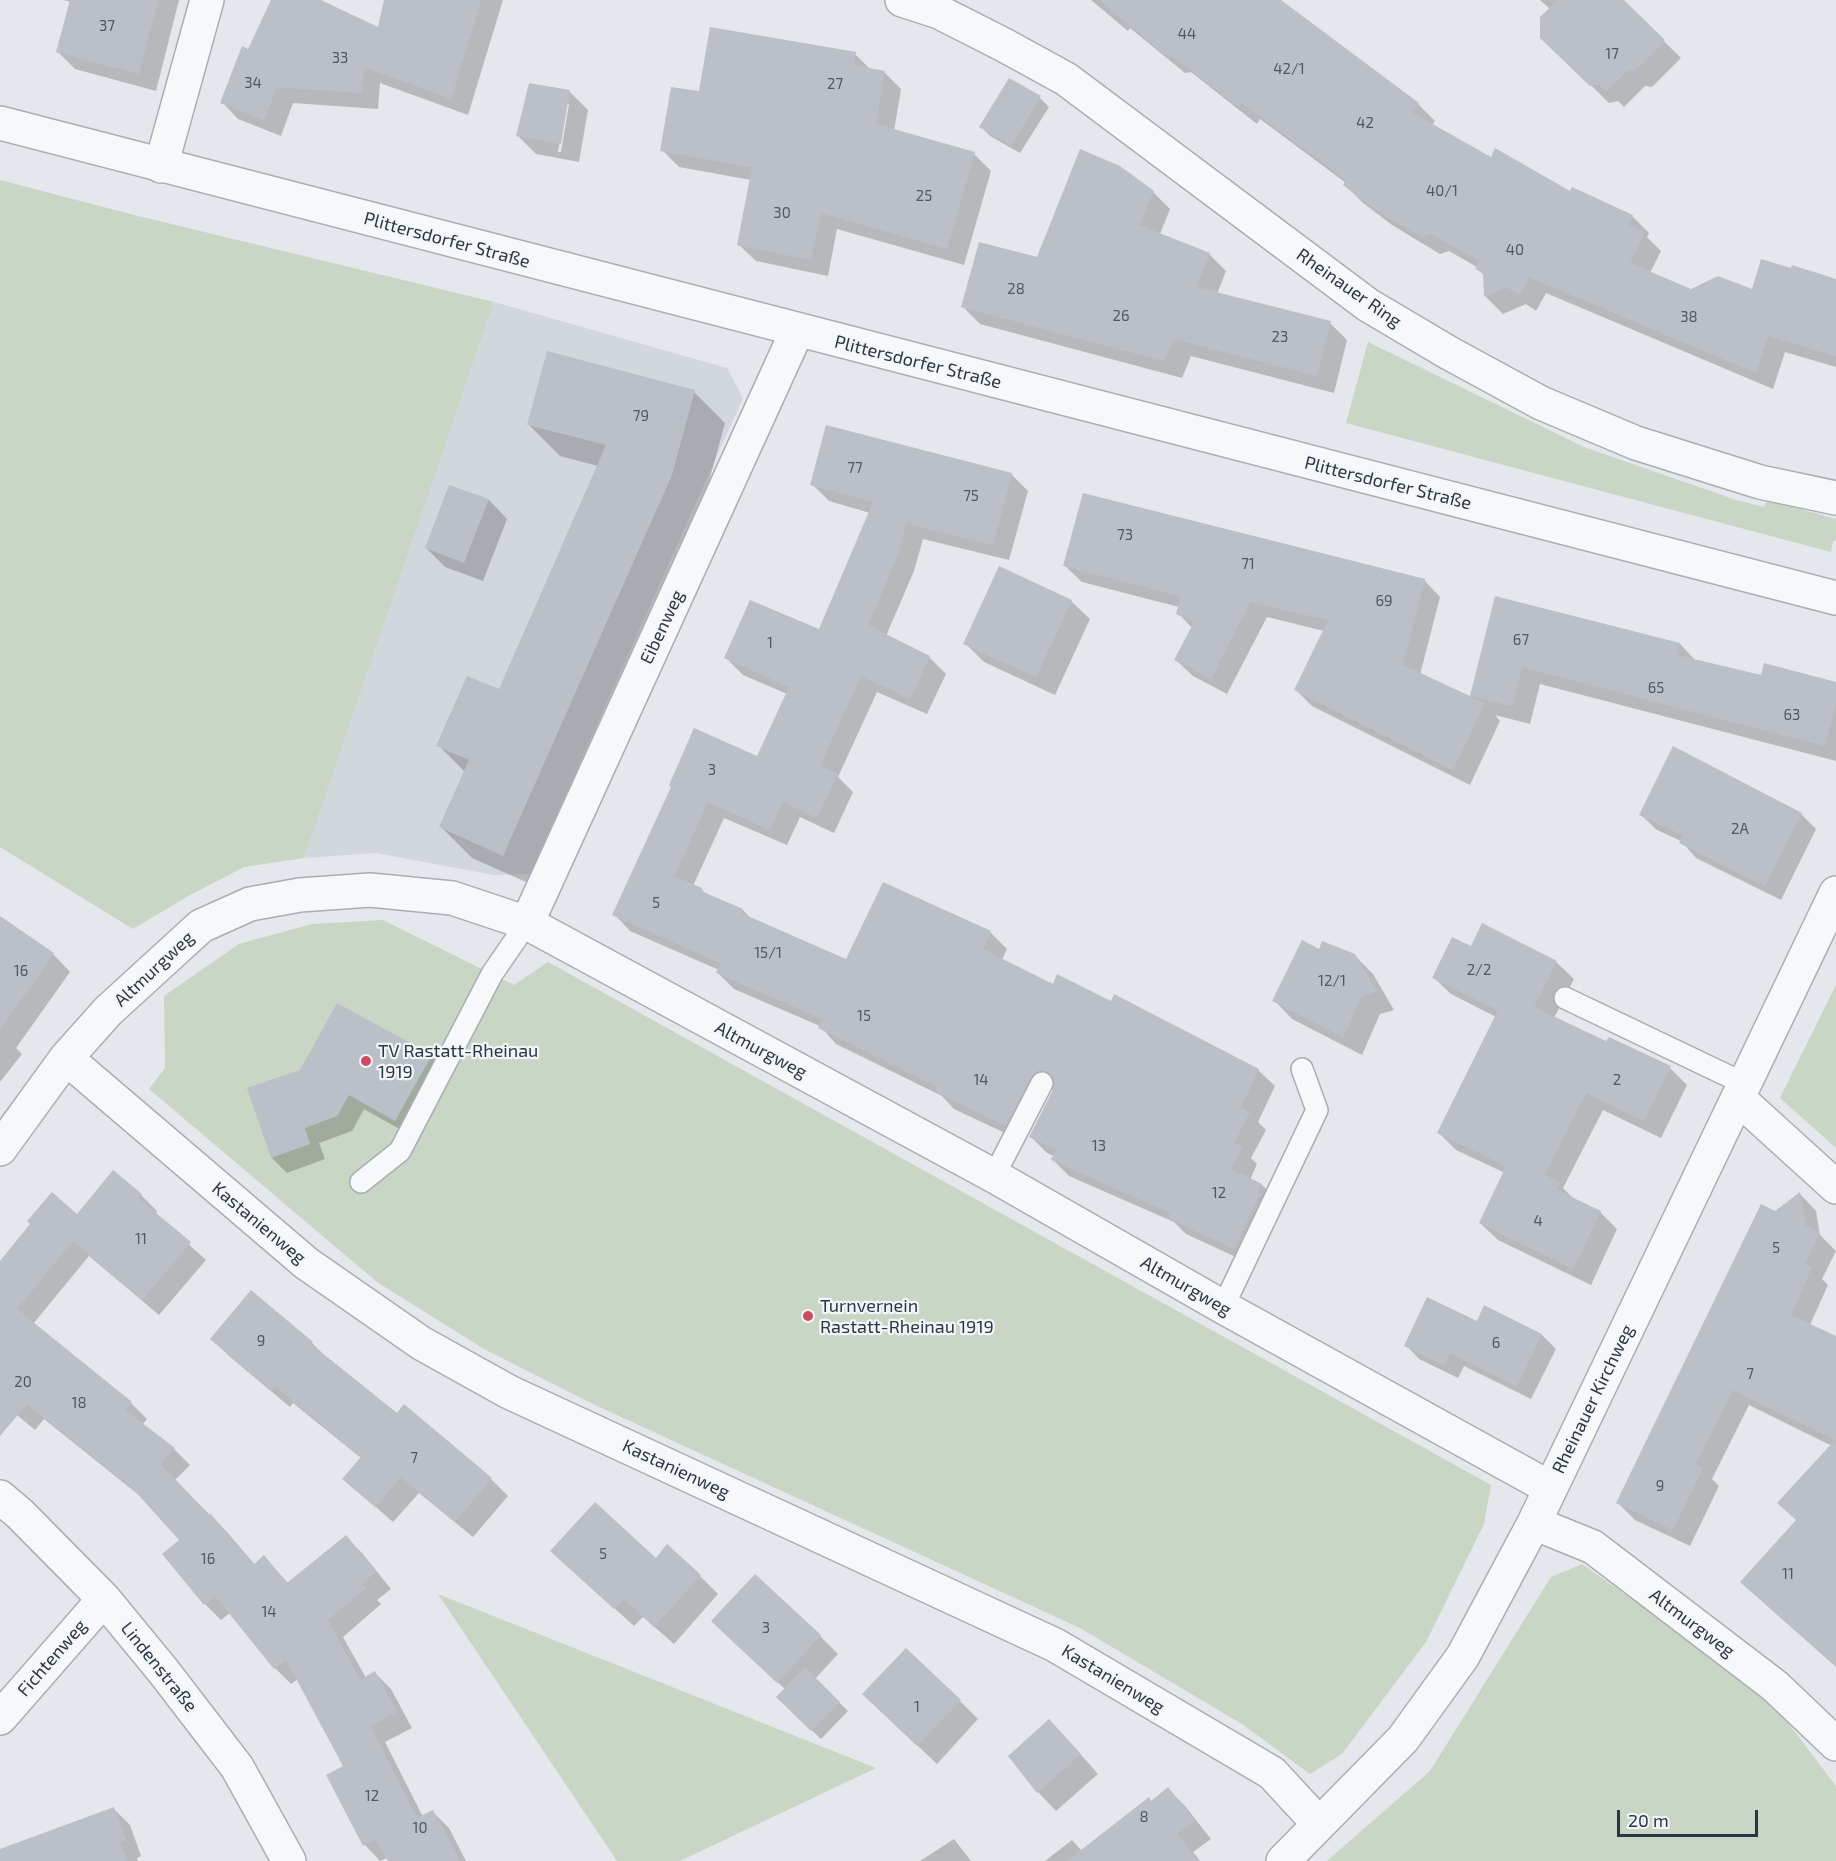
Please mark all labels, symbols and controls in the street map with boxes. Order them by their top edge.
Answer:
house number: 37 [99,17,115,35]
house number: 44 [1178,25,1196,43]
house number: 17 [1605,45,1619,63]
house number: 33 [332,49,348,67]
house number: 42/1 [1273,60,1305,78]
house number: 34 [244,74,262,92]
house number: 27 [827,75,843,93]
house number: 42 [1356,114,1374,132]
house number: 40/1 [1426,182,1458,200]
house number: 25 [916,187,932,205]
house number: 30 [773,204,791,222]
street label: Plittersdorfer Straße [361,207,533,273]
house number: 40 [1506,241,1524,259]
street label: Rheinauer Ring [1292,244,1406,332]
house number: 28 [1007,280,1025,298]
house number: 26 [1112,307,1130,325]
house number: 38 [1680,308,1698,326]
house number: 23 [1272,328,1288,346]
street label: Plittersdorfer Straße [832,331,1004,393]
house number: 79 [633,407,649,425]
street label: Plittersdorfer Straße [1302,452,1474,514]
house number: 77 [847,459,863,477]
house number: 75 [963,487,979,505]
house number: 73 [1117,526,1133,544]
house number: 71 [1241,555,1255,573]
street label: Eibenweg [635,586,689,668]
house number: 69 [1375,592,1393,610]
house number: 67 [1513,631,1529,649]
house number: 1 [767,634,773,652]
house number: 65 [1648,679,1664,697]
house number: 63 [1784,706,1800,724]
house number: 3 [708,761,716,779]
house number: 2A [1731,820,1749,838]
house number: 5 [652,894,660,912]
street label: Altmurgweg [110,927,198,1011]
house number: 15/1 [754,944,782,962]
house number: 2/2 [1467,961,1491,979]
house number: 16 [14,962,28,980]
house number: 12/1 [1318,972,1346,990]
house number: 15 [857,1007,871,1025]
street label: Altmurgweg [711,1017,811,1083]
place label: TV Rastatt-Rheinau 1919 [378,1040,538,1082]
marker: TV Rastatt-Rheinau 1919 [359,1054,373,1068]
house number: 14 [973,1071,989,1089]
house number: 2 [1613,1071,1621,1089]
house number: 13 [1092,1137,1106,1155]
street label: Kastanienweg [208,1177,310,1269]
house number: 12 [1212,1184,1226,1202]
house number: 4 [1533,1212,1543,1230]
house number: 11 [135,1230,147,1248]
house number: 5 [1772,1239,1780,1257]
street label: Altmurgweg [1137,1251,1235,1321]
place label: Turnvernein Rastatt-Rheinau 1919 [820,1295,994,1338]
marker: Turnvernein Rastatt-Rheinau 1919 [801,1309,815,1323]
street label: Rheinauer Kirchweg [1548,1321,1638,1477]
house number: 9 [257,1332,265,1350]
house number: 6 [1492,1334,1500,1352]
house number: 7 [1746,1365,1754,1383]
house number: 20 [14,1373,32,1391]
house number: 18 [71,1394,87,1412]
street label: Kastanienweg [619,1435,733,1503]
house number: 7 [410,1449,418,1467]
house number: 9 [1656,1477,1664,1495]
house number: 5 [599,1545,607,1563]
house number: 16 [201,1550,215,1568]
house number: 11 [1782,1565,1794,1583]
street label: Altmurgweg [1645,1584,1739,1662]
house number: 14 [261,1603,277,1621]
street label: Fichtenweg [13,1615,91,1701]
street label: Lindenstraße [116,1618,202,1716]
house number: 3 [762,1619,770,1637]
street label: Kastanienweg [1058,1640,1168,1718]
house number: 1 [914,1698,920,1716]
house number: 12 [365,1787,379,1805]
scale bar [1620,1798,1761,1836]
house number: 8 [1139,1808,1149,1826]
text: 20 m [1628,1809,1669,1831]
house number: 10 [412,1819,428,1837]

